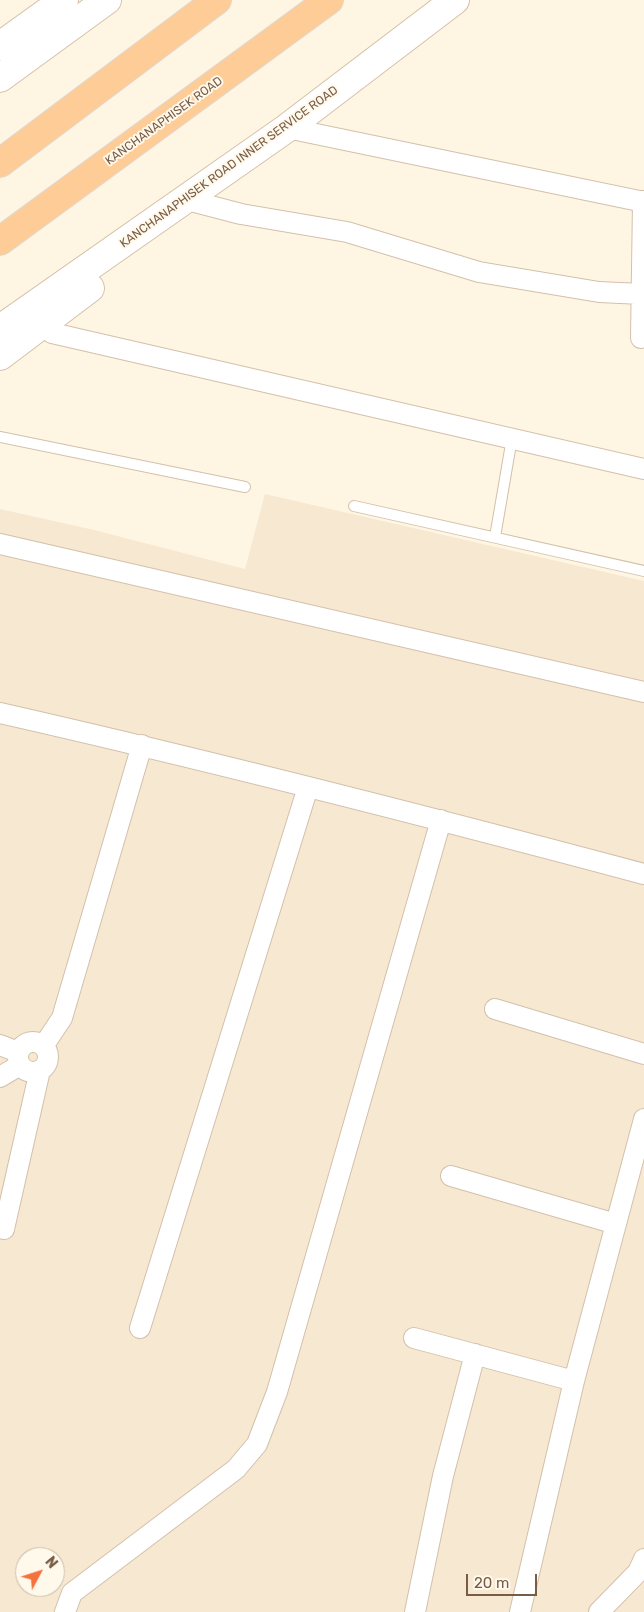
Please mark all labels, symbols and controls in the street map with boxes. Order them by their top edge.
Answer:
street label: KANCHANAPHISEK ROAD [103,74,225,168]
street label: KANCHANAPHISEK ROAD INNER SERVICE ROAD [117,83,341,251]
north arrow [15,1547,65,1597]
text: N [41,1553,61,1572]
scale bar [469,1564,540,1596]
text: 20 m [474,1574,509,1592]

